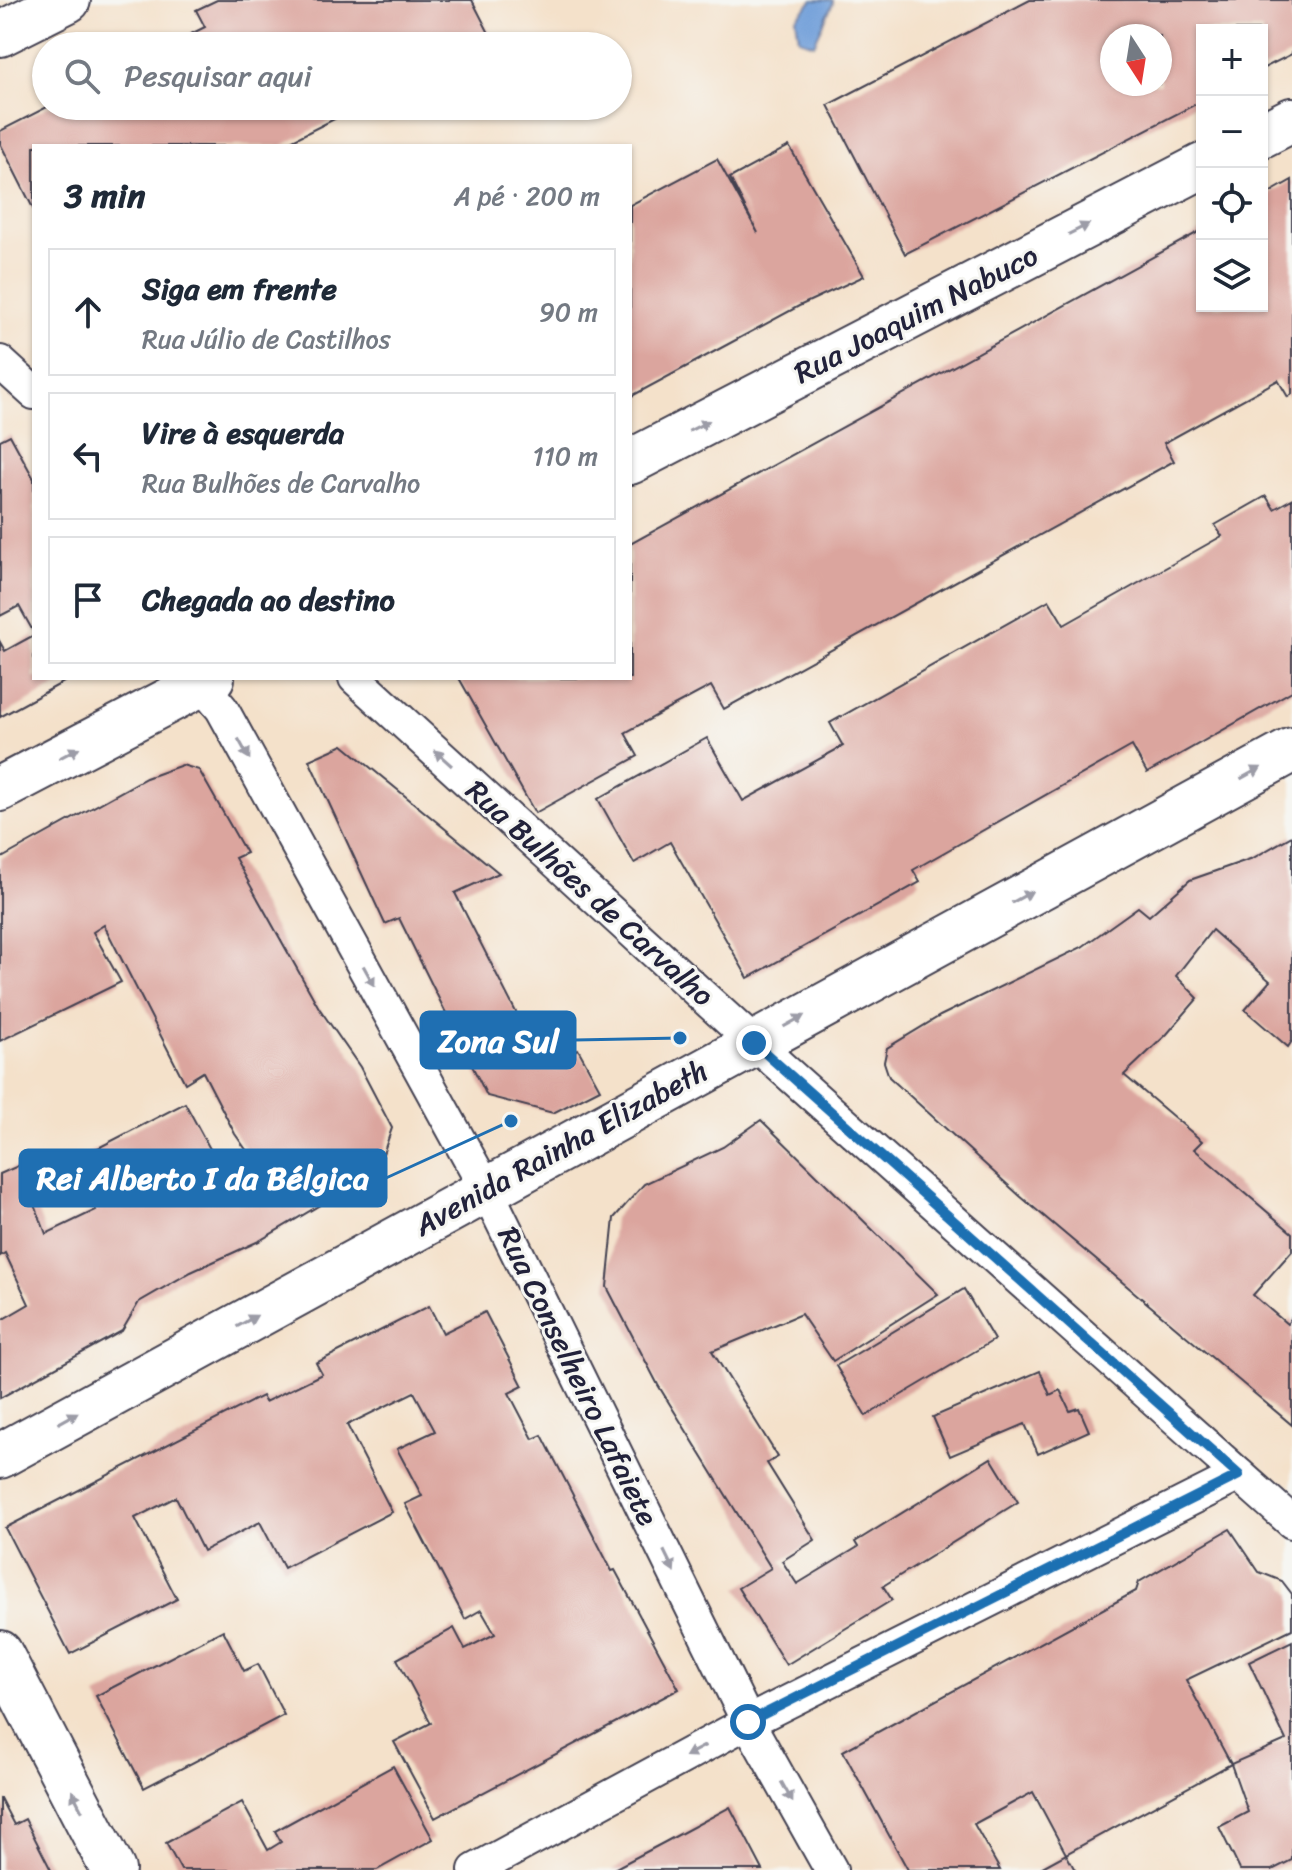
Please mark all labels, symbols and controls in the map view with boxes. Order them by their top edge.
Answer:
north arrow [1100,24,1172,96]
map controls [1196,24,1268,312]
button: + [1196,24,1268,96]
search box [32,32,632,120]
text: Pesquisar aqui [124,49,312,103]
icon: search [60,54,104,98]
button: − [1196,96,1268,168]
text: 3 min [64,166,145,226]
button: locate [1196,168,1268,240]
text: A pé · 200 m [454,173,600,219]
one-way arrow [1068,223,1091,236]
street label: Rua Joaquim Nabuco [784,229,1048,399]
button: layers [1196,240,1268,312]
text: Siga em frente [142,262,337,316]
text: 90 m [539,289,598,335]
icon: ahead [66,290,110,334]
text: Rua Júlio de Castilhos [142,316,391,362]
text: Vire à esquerda [142,406,344,460]
one-way arrow [688,420,711,433]
text: 110 m [533,433,598,479]
icon: left [66,434,110,478]
text: Rua Bulhões de Carvalho [142,460,420,506]
text: Chegada ao destino [142,573,395,627]
icon: arrive [66,578,110,622]
one-way arrow [237,737,251,760]
one-way arrow [58,746,81,759]
one-way arrow [434,750,453,768]
street label: Rua Bulhões de Carvalho [453,765,727,1021]
one-way arrow [1240,766,1262,780]
one-way arrow [1011,890,1034,904]
one-way arrow [362,965,376,988]
callout: Zona Sul [421,1012,575,1068]
text: Zona Sul [436,1013,561,1070]
one-way arrow [783,1015,805,1029]
route end [736,1025,772,1061]
street label: Avenida Rainha Elizabeth [403,1044,718,1252]
callout: Rei Alberto I da Bélgica [20,1150,386,1206]
text: Rei Alberto I da Bélgica [36,1150,369,1207]
street label: Rua Conselheiro Lafaiete [482,1217,674,1535]
one-way arrow [235,1314,258,1327]
one-way arrow [57,1412,80,1425]
one-way arrow [662,1550,675,1573]
route start [730,1704,766,1740]
one-way arrow [684,1744,707,1758]
one-way arrow [780,1781,794,1803]
one-way arrow [70,1789,83,1812]

